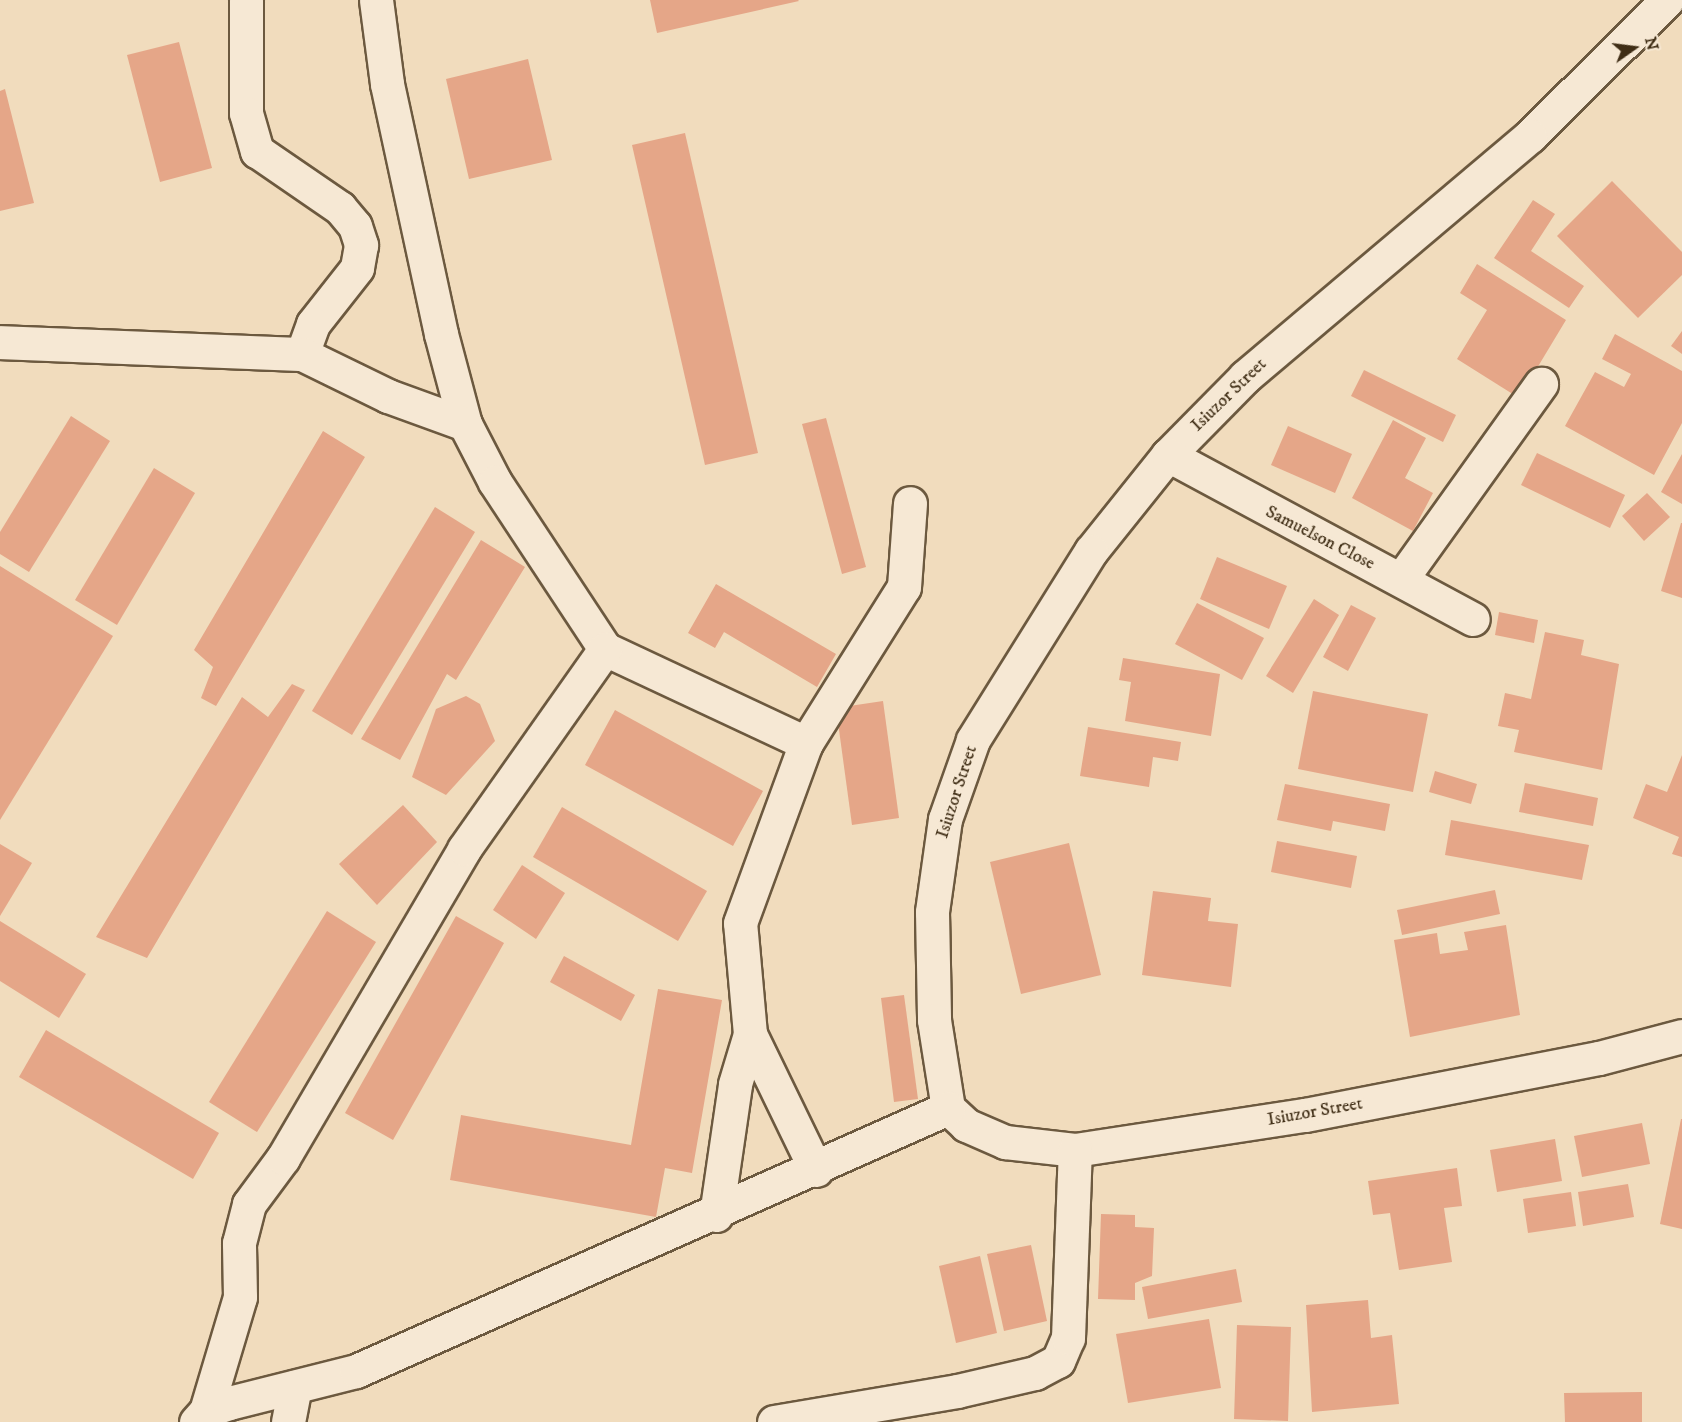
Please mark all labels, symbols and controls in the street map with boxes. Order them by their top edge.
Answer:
north arrow [1604,18,1664,78]
text: N [1640,35,1663,52]
street label: Isiuzor Street [1187,354,1271,436]
street label: Samuelson Close [1262,501,1378,575]
street label: Isiuzor Street [932,743,982,841]
street label: Isiuzor Street [1266,1093,1364,1131]

